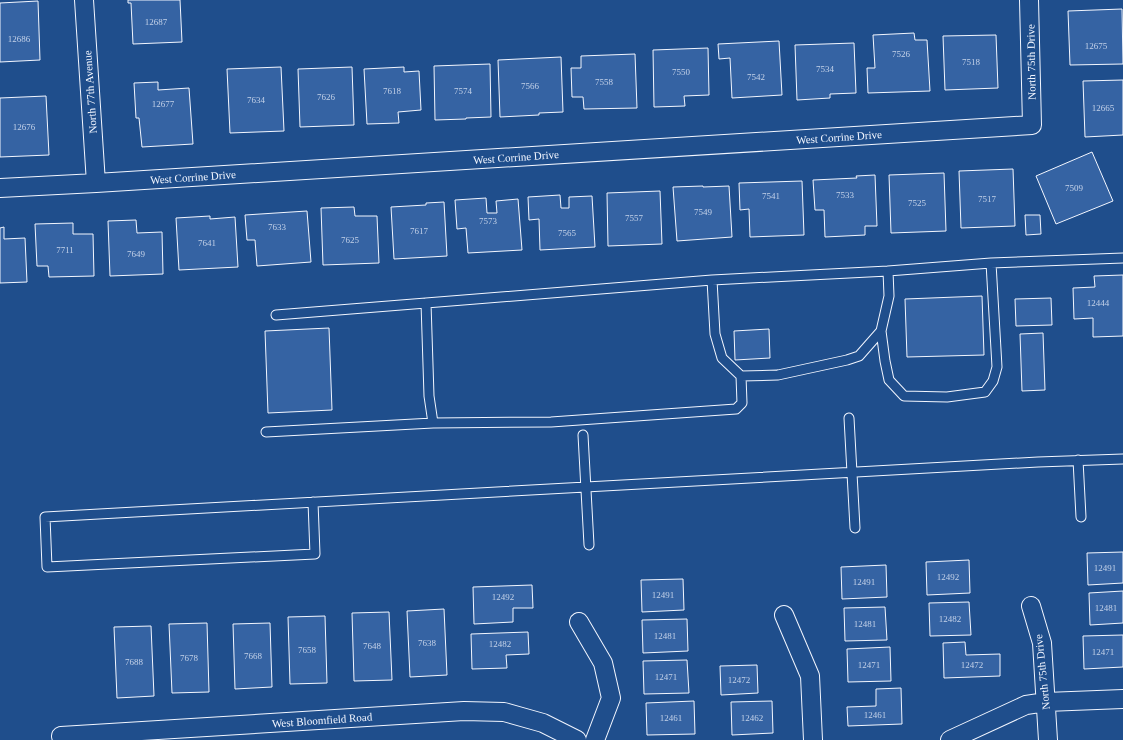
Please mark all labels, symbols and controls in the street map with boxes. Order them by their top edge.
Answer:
house number: 12687 [145,17,168,27]
street label: North 75th Drive [1024,24,1038,100]
house number: 12686 [8,34,31,44]
house number: 12675 [1085,41,1108,51]
house number: 7526 [892,49,911,59]
street label: North 77th Avenue [81,50,99,134]
house number: 7518 [962,57,981,67]
house number: 7534 [816,64,835,74]
house number: 7550 [672,67,691,77]
house number: 7542 [747,72,765,82]
house number: 7558 [595,77,614,87]
house number: 7566 [521,81,540,91]
house number: 7618 [383,86,402,96]
house number: 7574 [454,86,473,96]
house number: 7626 [317,92,336,102]
house number: 7634 [247,95,266,105]
house number: 12677 [152,99,175,109]
house number: 12665 [1092,103,1115,113]
house number: 12676 [13,122,36,132]
street label: West Corrine Drive [796,128,882,146]
street label: West Corrine Drive [473,148,559,166]
street label: West Corrine Drive [150,168,236,186]
house number: 7509 [1065,183,1084,193]
house number: 7533 [836,190,855,200]
house number: 7541 [762,191,780,201]
house number: 7517 [978,194,997,204]
house number: 7525 [908,198,927,208]
house number: 7549 [694,207,713,217]
house number: 7557 [625,213,644,223]
house number: 7573 [479,216,498,226]
house number: 7633 [268,222,287,232]
house number: 7617 [410,226,429,236]
house number: 7565 [558,228,577,238]
house number: 7625 [341,235,360,245]
house number: 7641 [198,238,216,248]
house number: 7711 [56,245,74,255]
house number: 7649 [127,249,146,259]
house number: 12444 [1087,298,1110,308]
house number: 12491 [1094,563,1116,573]
house number: 12492 [937,572,959,582]
house number: 12491 [853,577,875,587]
house number: 12491 [652,590,674,600]
house number: 12492 [492,592,514,602]
house number: 12481 [1095,603,1117,613]
house number: 12482 [939,614,961,624]
house number: 12481 [854,619,876,629]
house number: 12481 [654,631,676,641]
street label: North 75th Drive [1032,634,1052,710]
house number: 7638 [418,638,437,648]
house number: 12482 [489,639,511,649]
house number: 7648 [363,641,382,651]
house number: 7658 [298,645,317,655]
house number: 12471 [1092,647,1114,657]
house number: 7668 [244,651,263,661]
house number: 7678 [180,653,199,663]
house number: 7688 [125,657,144,667]
house number: 12471 [858,660,880,670]
house number: 12472 [961,660,983,670]
house number: 12471 [655,672,677,682]
house number: 12472 [728,675,750,685]
street label: West Bloomfield Road [271,710,373,729]
house number: 12461 [864,710,886,720]
house number: 12461 [660,713,682,723]
house number: 12462 [741,713,763,723]

